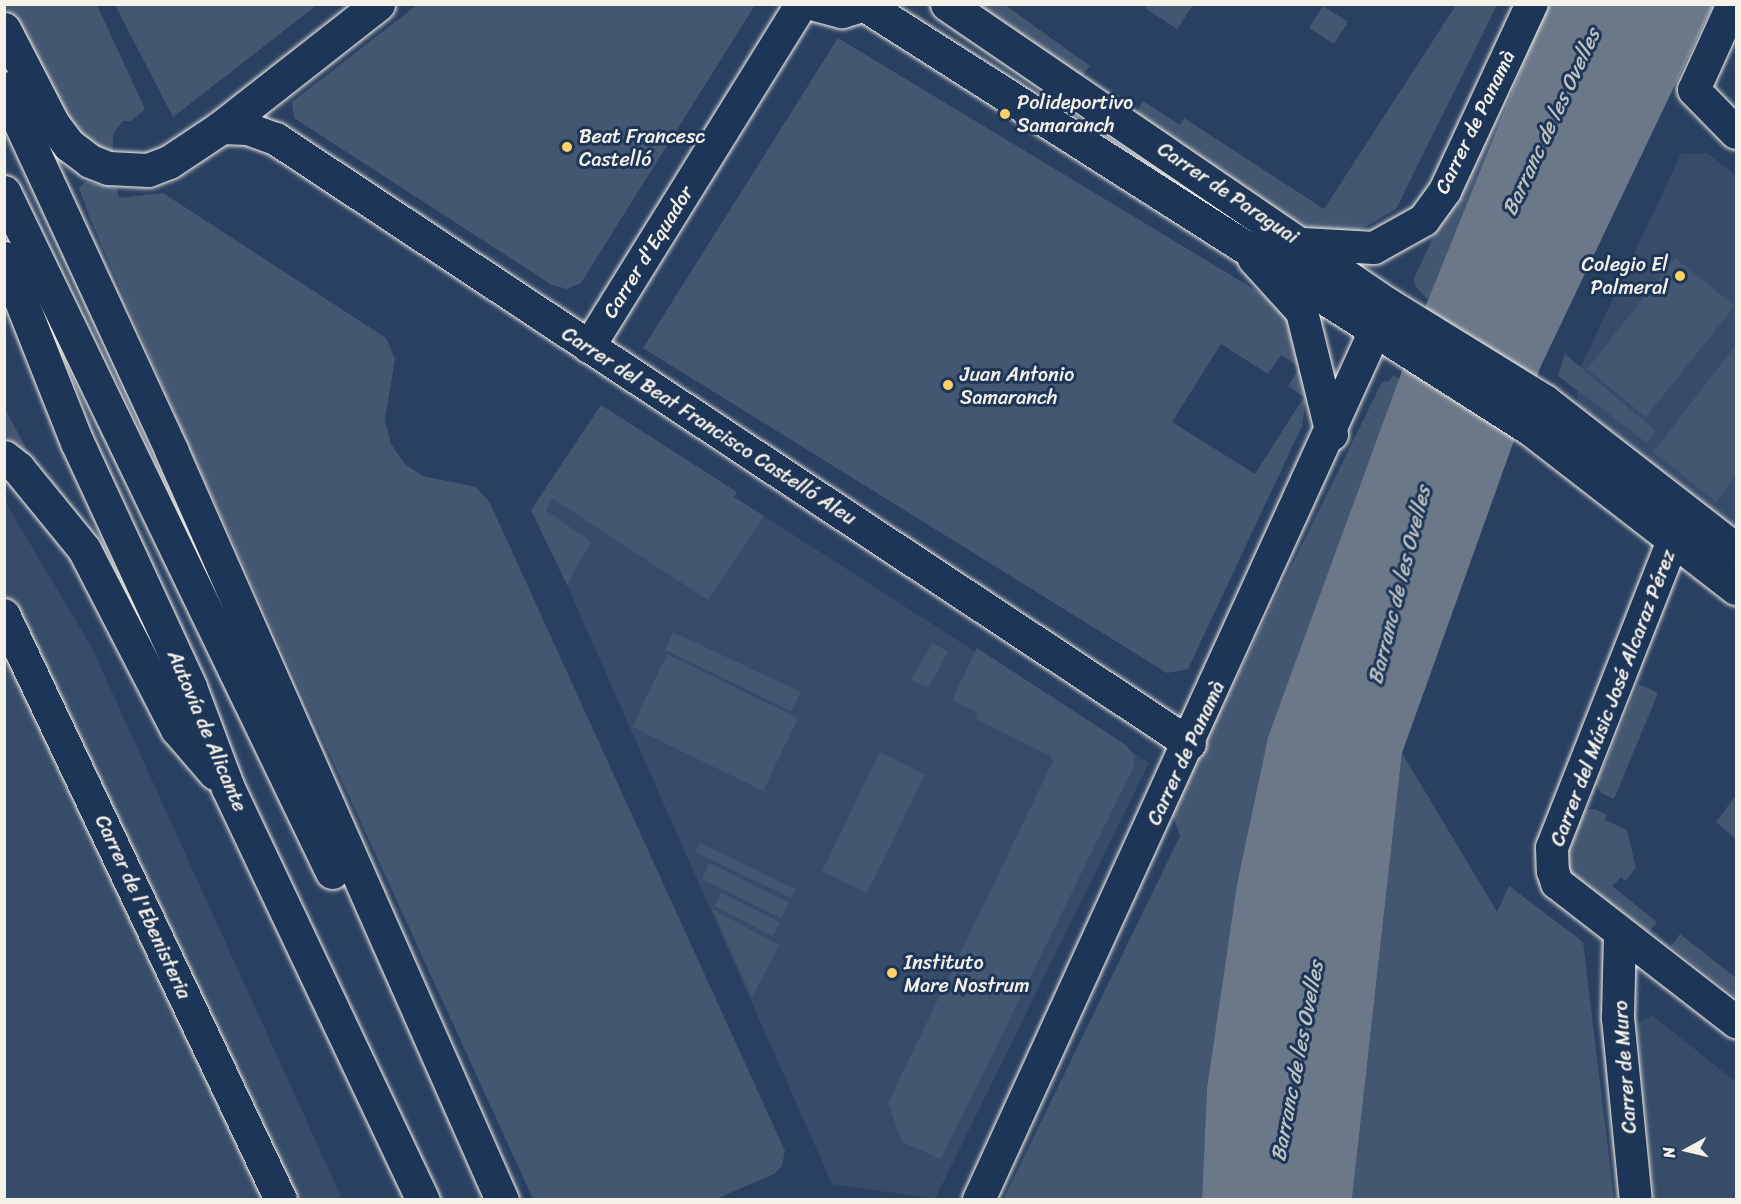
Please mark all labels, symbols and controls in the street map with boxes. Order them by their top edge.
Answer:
water label: Barranc de les Ovelles [1496,24,1606,220]
street label: Carrer de Panamà [1430,46,1520,198]
place label: Polideportivo Samaranch [1017,90,1133,137]
marker: Polideportivo Samaranch [998,107,1012,121]
place label: Beat Francesc Castelló [579,124,705,171]
street label: Carrer de Paraguai [1153,137,1303,249]
marker: Beat Francesc Castelló [560,140,574,154]
street label: Carrer d'Equador [598,182,698,322]
place label: Colegio El Palmeral [1582,252,1668,299]
marker: Colegio El Palmeral [1673,269,1687,283]
street label: Carrer del Beat Francisco Castelló Aleu [556,321,862,531]
place label: Juan Antonio Samaranch [960,362,1075,409]
marker: Juan Antonio Samaranch [941,378,955,392]
water label: Barranc de les Ovelles [1362,483,1436,687]
street label: Carrer del Músic José Alcaraz Pérez [1545,545,1681,851]
street label: Autovía de Alicante [162,647,252,815]
street label: Carrer de Panamà [1142,677,1230,829]
street label: Carrer de l'Ebenisteria [90,811,196,1003]
place label: Instituto Mare Nostrum [904,950,1030,997]
water label: Barranc de les Ovelles [1265,958,1329,1164]
marker: Instituto Mare Nostrum [885,966,899,980]
street label: Carrer de Muro [1608,999,1642,1135]
north arrow [1657,1120,1717,1180]
text: N [1654,1145,1684,1160]

